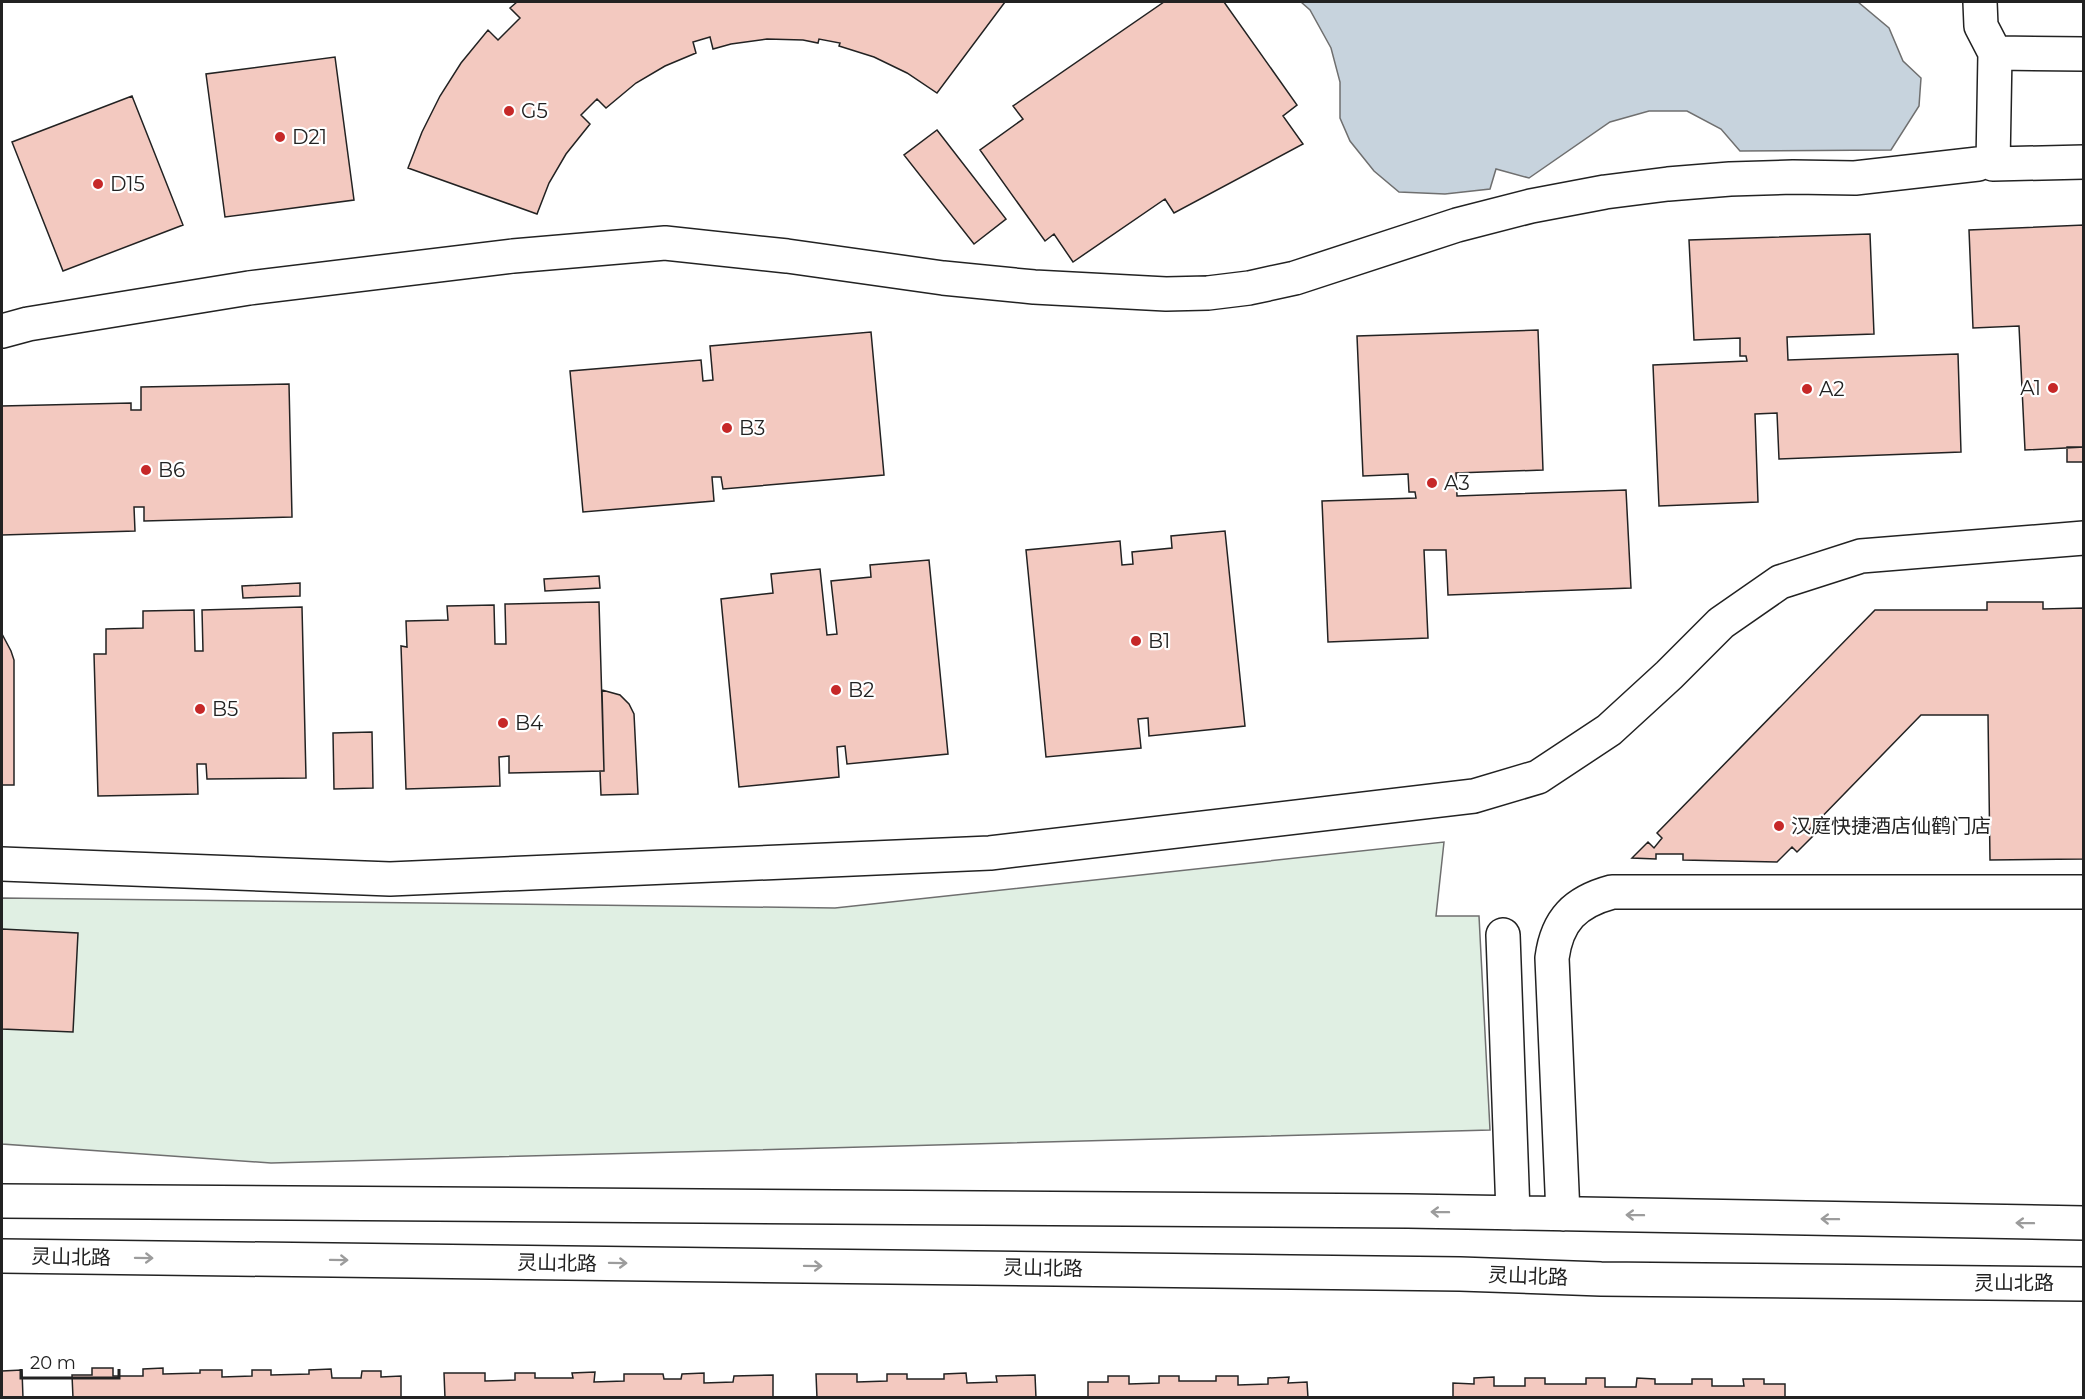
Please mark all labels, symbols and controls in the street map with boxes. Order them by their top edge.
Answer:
place label: G5 [521,99,548,123]
marker: G5 [502,104,516,118]
place label: D21 [292,125,327,149]
marker: D21 [273,130,287,144]
place label: D15 [110,172,145,196]
marker: D15 [91,177,105,191]
place label: A1 [2020,376,2041,400]
place label: A2 [1819,377,1845,401]
marker: A1 [2046,381,2060,395]
marker: A2 [1800,382,1814,396]
place label: B3 [739,416,765,440]
marker: B3 [720,421,734,435]
place label: B6 [158,458,185,482]
marker: B6 [139,463,153,477]
place label: A3 [1444,471,1470,495]
marker: A3 [1425,476,1439,490]
place label: B1 [1148,629,1170,653]
marker: B1 [1129,634,1143,648]
place label: B2 [848,678,874,702]
marker: B2 [829,683,843,697]
place label: B5 [212,697,238,721]
marker: B5 [193,702,207,716]
place label: B4 [515,711,543,735]
marker: B4 [496,716,510,730]
place label: 汉庭快捷酒店仙鹤门店 [1791,814,1991,838]
marker: 汉庭快捷酒店仙鹤门店 [1772,819,1786,833]
one-way arrow [1431,1206,1451,1218]
one-way arrow [1626,1210,1646,1221]
one-way arrow [1821,1213,1841,1225]
one-way arrow [2016,1217,2036,1228]
street label: 灵山北路 [31,1244,111,1270]
street label: 灵山北路 [517,1250,597,1276]
one-way arrow [133,1252,153,1263]
one-way arrow [328,1254,348,1266]
street label: 灵山北路 [1003,1255,1083,1281]
one-way arrow [607,1257,627,1269]
one-way arrow [802,1260,822,1272]
street label: 灵山北路 [1488,1263,1568,1289]
street label: 灵山北路 [1974,1271,2054,1295]
scale bar [21,1342,118,1380]
text: 20 m [30,1352,76,1374]

